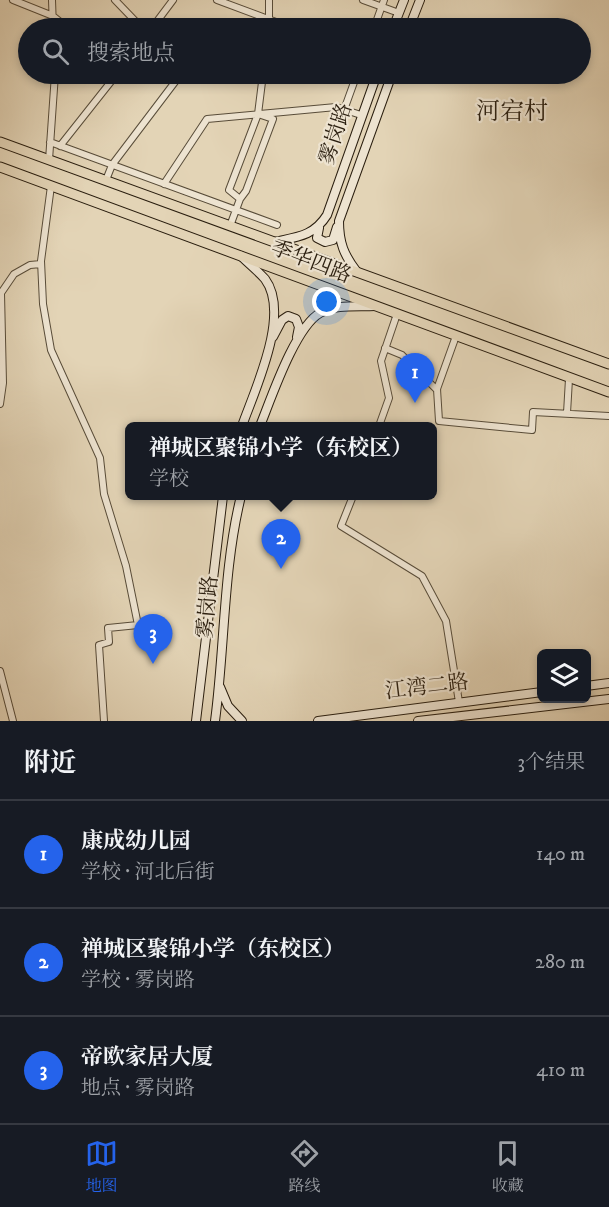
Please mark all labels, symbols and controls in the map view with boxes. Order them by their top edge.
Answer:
search box [18,18,591,84]
icon: search [39,35,72,68]
text: 搜索地点 [87,40,175,67]
district label: 河宕村 [476,97,548,127]
street label: 雾岗路 [314,100,358,168]
street label: 季华四路 [267,235,355,289]
your location [312,287,341,316]
pin: 1 [396,354,434,403]
popup [125,422,437,500]
text: 禅城区聚锦小学（东校区） [149,435,413,462]
text: 学校 [149,467,189,492]
pin: 2 [262,520,300,569]
street label: 雾岗路 [192,574,224,640]
pin: 3 [134,614,172,664]
map controls [537,649,591,703]
button: layers [537,649,591,703]
street label: 江湾二路 [384,669,470,705]
text: 附近 [24,747,76,780]
text: 3个结果 [518,750,585,775]
text: 康成幼儿园 [81,828,191,855]
text: 1 [40,842,47,867]
text: 140 m [536,842,585,867]
text: 学校 · 河北后街 [81,860,214,885]
text: 禅城区聚锦小学（东校区） [81,936,345,963]
text: 2 [39,950,48,975]
text: 280 m [535,950,585,975]
text: 学校 · 雾岗路 [81,968,194,993]
text: 帝欧家居大厦 [81,1044,213,1071]
text: 3 [40,1058,47,1083]
text: 410 m [536,1058,585,1083]
text: 地点 · 雾岗路 [81,1076,194,1101]
tab: 地图 [85,1137,118,1196]
tab: 路线 [288,1137,321,1196]
tab: 收藏 [491,1137,524,1196]

